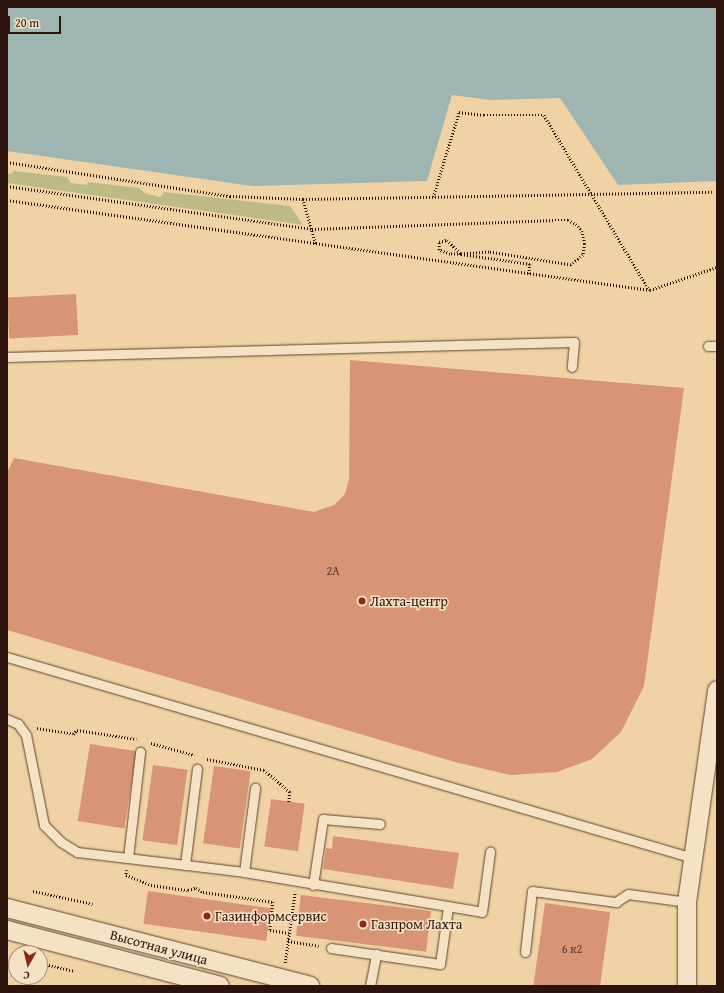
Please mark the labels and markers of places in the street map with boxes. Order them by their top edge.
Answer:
place label: Лахта-центр [370,593,448,609]
marker: Лахта-центр [357,596,367,606]
place label: Газинформсервис [215,908,327,924]
marker: Газинформсервис [202,911,212,921]
place label: Газпром Лахта [371,916,462,932]
marker: Газпром Лахта [358,919,368,929]

